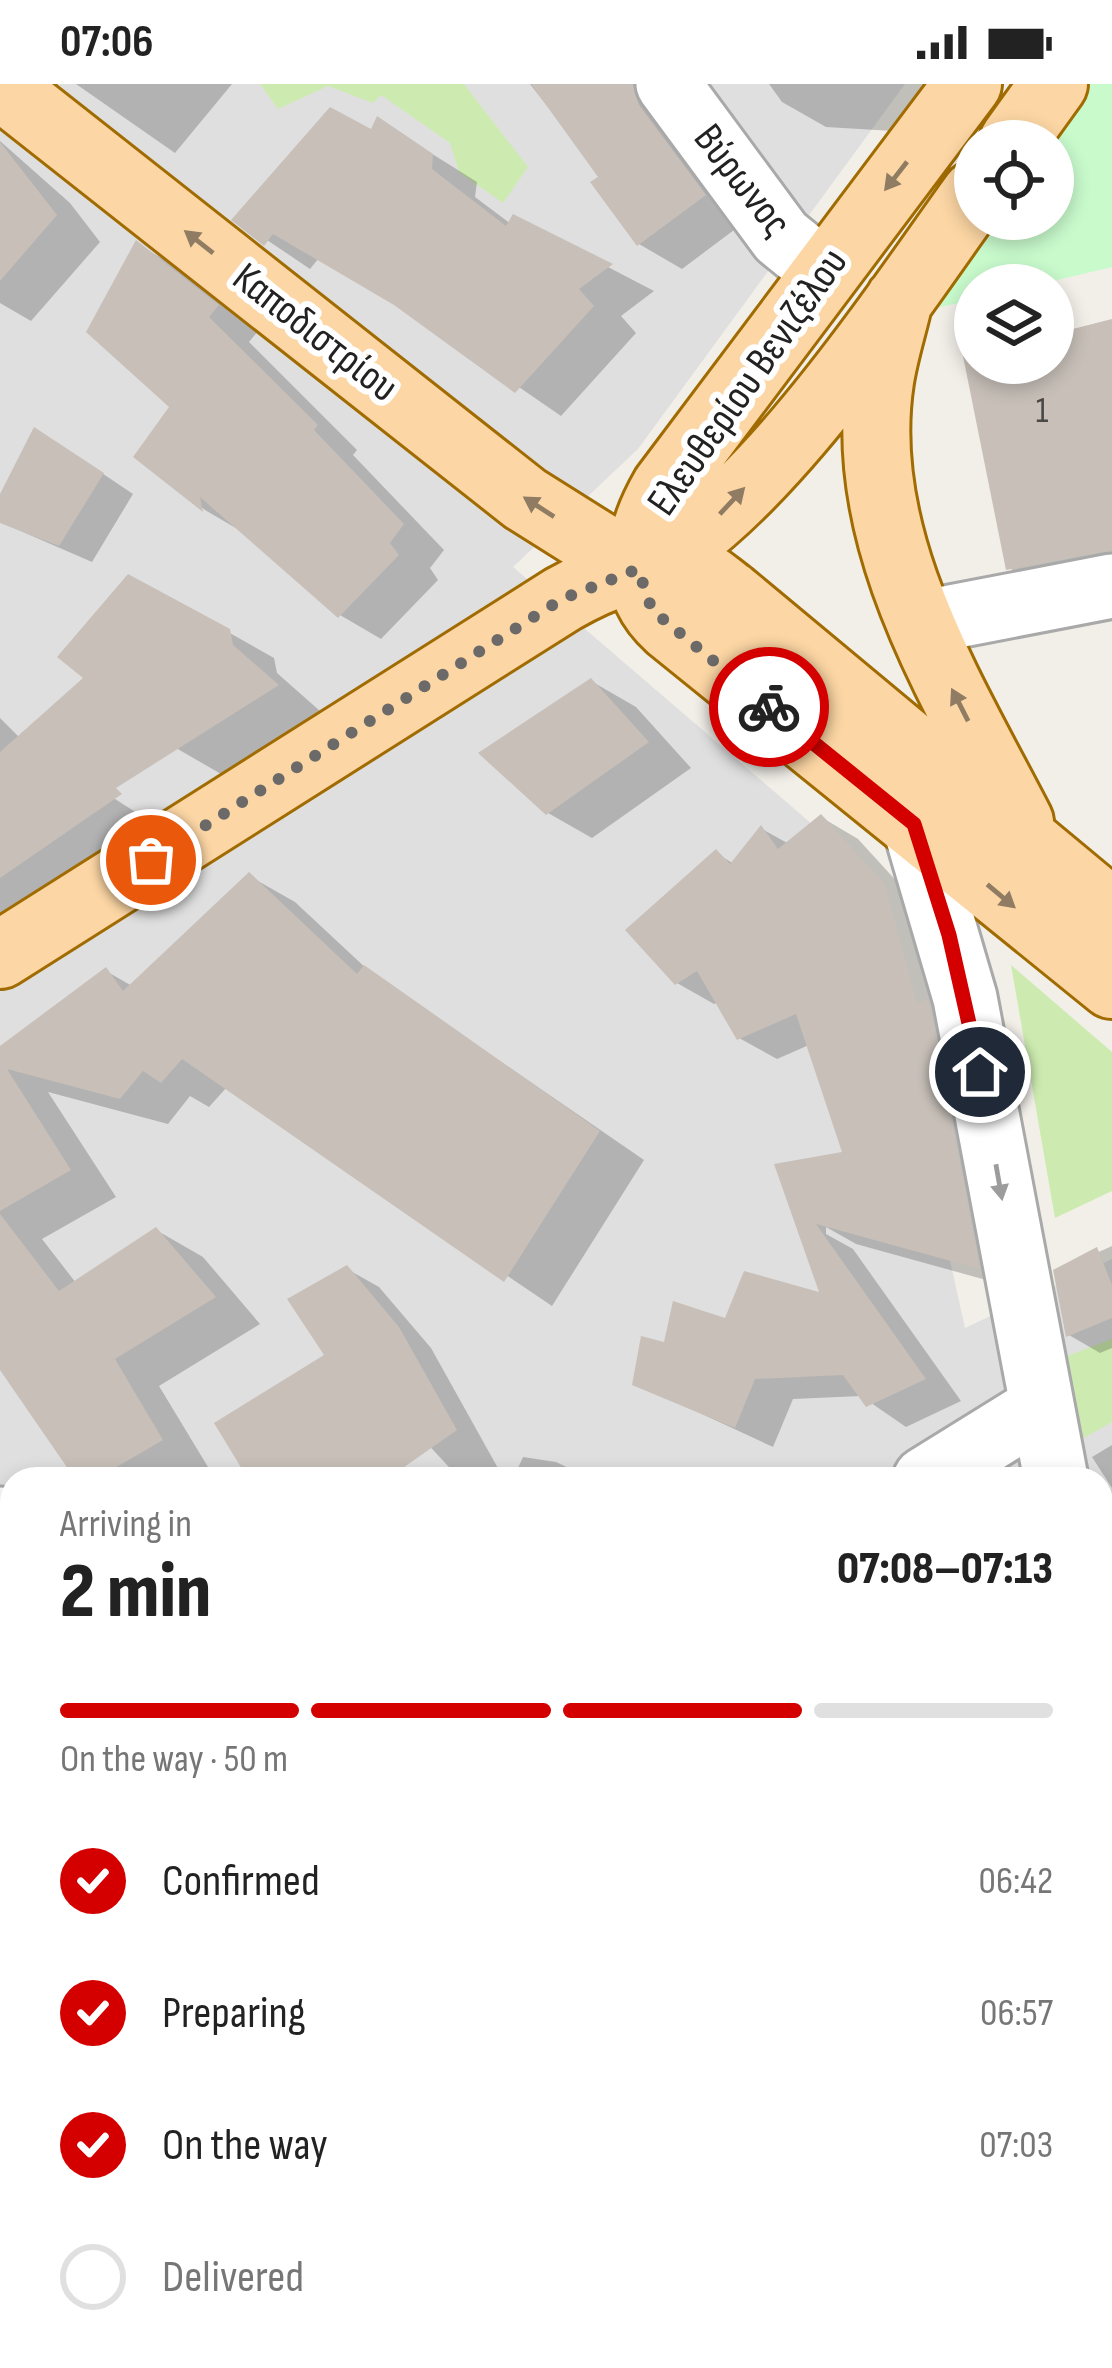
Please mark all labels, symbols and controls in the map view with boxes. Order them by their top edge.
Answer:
text: 07:06 [60,15,154,70]
street label: Βύρωνος [682,114,802,248]
map controls [954,120,1074,384]
button: locate [954,120,1074,240]
one-way arrow [884,161,909,192]
one-way arrow [183,230,214,255]
street label: Ελευθερίου Βενιζέλου [637,239,859,525]
street label: Καποδιστρίου [222,253,408,413]
button: layers [954,264,1074,384]
house number: 1 [1036,390,1049,433]
one-way arrow [717,487,745,516]
one-way arrow [523,497,556,519]
courier [709,647,829,767]
icon: bike [736,674,802,740]
one-way arrow [950,687,970,722]
pin [100,809,202,911]
icon: bag [118,827,184,893]
one-way arrow [986,883,1016,909]
pin [929,1021,1031,1123]
icon: home [947,1039,1013,1105]
one-way arrow [991,1164,1009,1202]
text: Arriving in [60,1501,192,1548]
text: 07:08–07:13 [837,1542,1053,1597]
text: 2 min [60,1546,211,1639]
text: On the way · 50 m [60,1736,288,1783]
icon: check [60,1848,126,1914]
text: Confirmed [162,1854,320,1909]
text: 06:42 [979,1858,1053,1905]
icon: check [60,1980,126,2046]
text: Preparing [162,1986,306,2041]
text: 06:57 [980,1990,1053,2037]
icon: check [60,2112,126,2178]
text: On the way [162,2118,328,2173]
text: 07:03 [979,2122,1053,2169]
text: Delivered [162,2250,304,2305]

